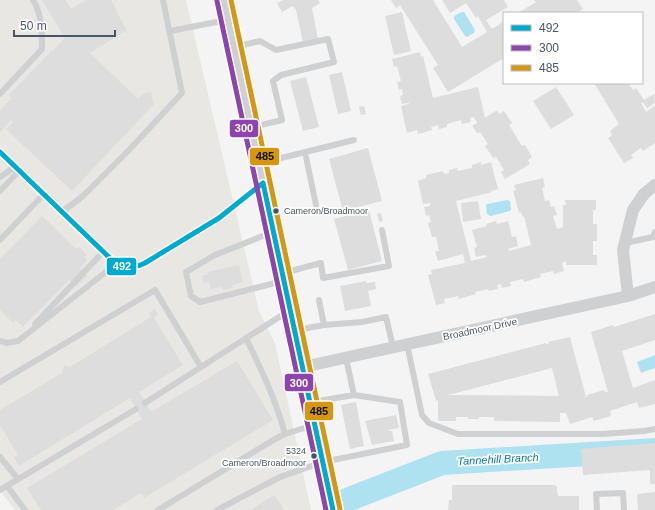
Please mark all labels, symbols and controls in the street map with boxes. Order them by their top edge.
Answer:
scale bar [14,12,115,38]
legend [503,12,643,84]
text: 50 m [20,19,47,33]
text: 492 [539,21,559,35]
text: 300 [539,41,559,55]
text: 485 [539,61,559,75]
line badge: 300 [229,119,259,138]
text: 300 [235,122,253,134]
line badge: 485 [249,147,280,166]
text: 485 [256,150,274,162]
marker: Cameron/Broadmoor [271,206,281,216]
place label: Cameron/Broadmoor [284,206,368,216]
line badge: 492 [106,257,137,276]
text: 492 [113,260,131,272]
street label: Broadmoor Drive [442,316,519,342]
line badge: 300 [284,373,314,392]
text: 300 [290,377,308,389]
line badge: 485 [304,401,334,421]
text: 485 [310,405,328,417]
place label: 5324 Cameron/Broadmoor [222,446,306,468]
marker: 5324 Cameron/Broadmoor [309,451,319,461]
water label: Tannehill Branch [457,451,539,467]

